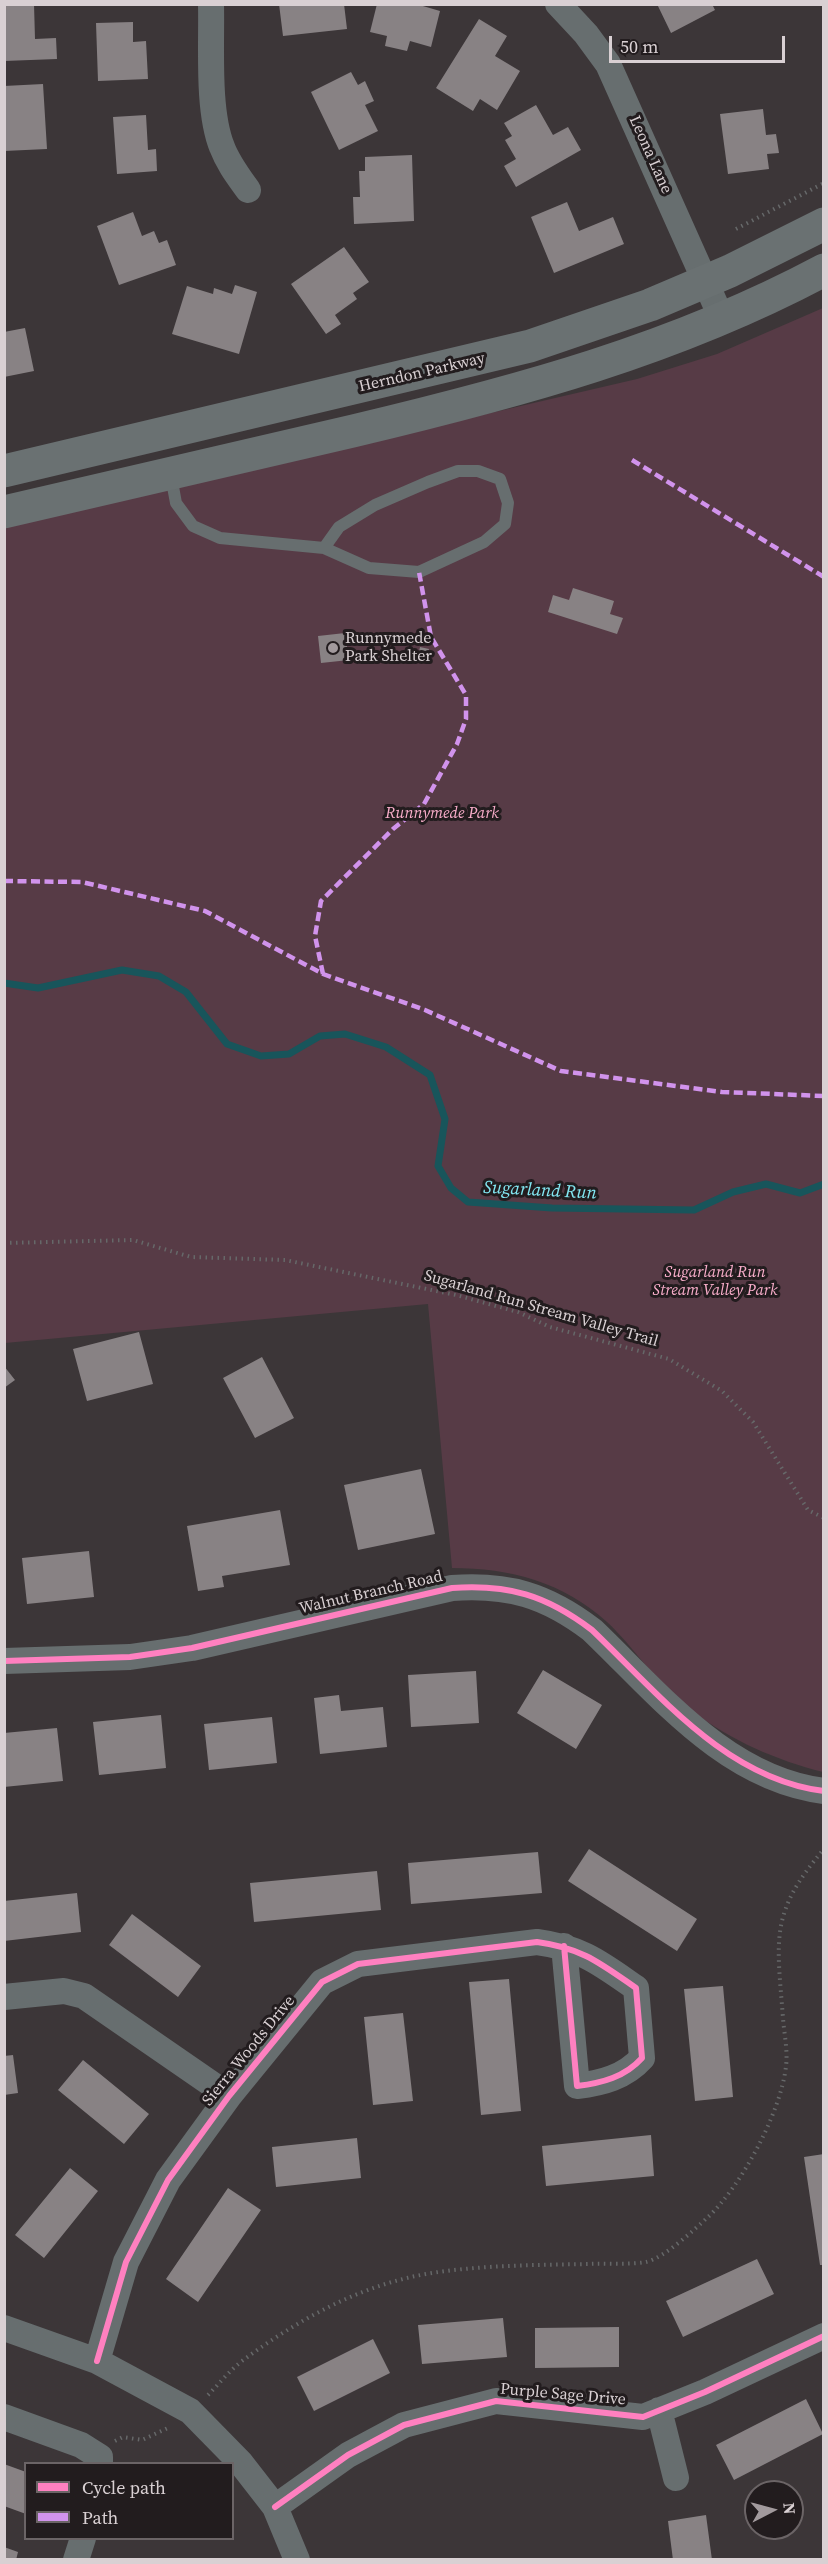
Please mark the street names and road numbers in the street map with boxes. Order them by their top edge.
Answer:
street label: Leona Lane [624,113,676,197]
street label: Herndon Parkway [357,349,487,397]
street label: Sugarland Run Stream Valley Trail [422,1266,660,1352]
street label: Walnut Branch Road [297,1567,445,1619]
street label: Sierra Woods Drive [199,1992,299,2110]
street label: Purple Sage Drive [499,2380,627,2410]

